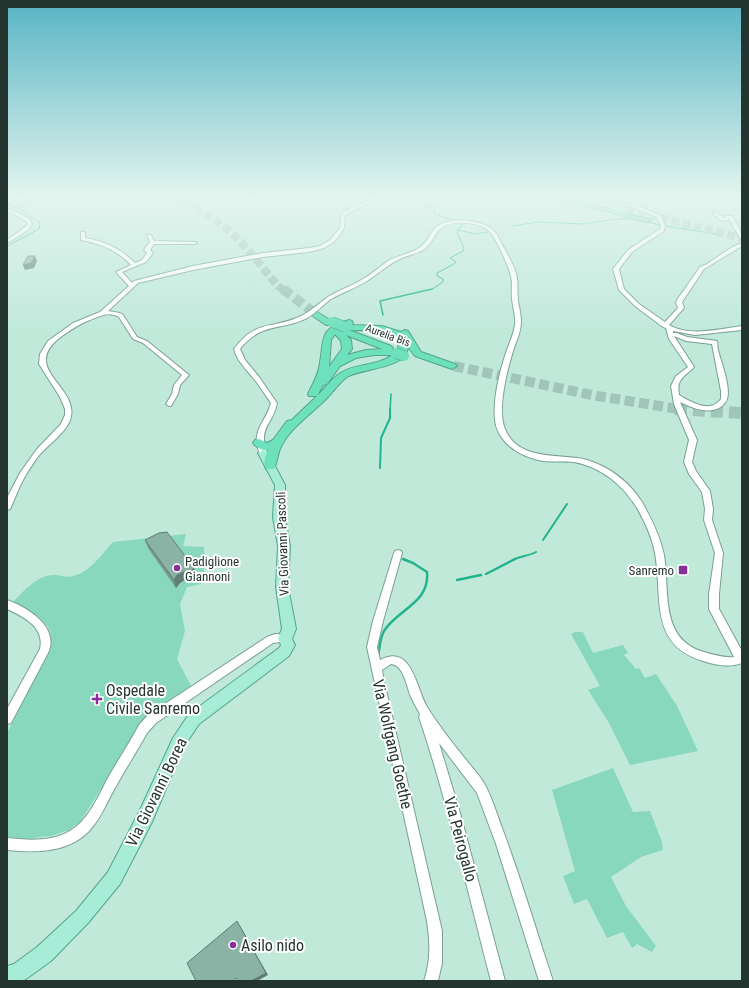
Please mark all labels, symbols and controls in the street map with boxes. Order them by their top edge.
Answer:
street label: Aurelia Bis [364,321,412,350]
street label: Via Giovanni Pascoli [273,491,292,597]
place label: Padiglione Giannoni [185,554,239,584]
marker: Padiglione Giannoni [172,563,182,573]
place label: Sanremo [628,563,674,578]
marker: Sanremo [677,564,689,576]
street label: Via Wolfgang Goethe [368,678,417,811]
place label: Ospedale Civile Sanremo [106,681,200,718]
marker: Ospedale Civile Sanremo [91,693,103,705]
street label: Via Giovanni Borea [122,735,191,850]
street label: Via Peirogallo [440,794,481,884]
place label: Asilo nido [241,936,304,955]
marker: Asilo nido [228,940,238,950]

